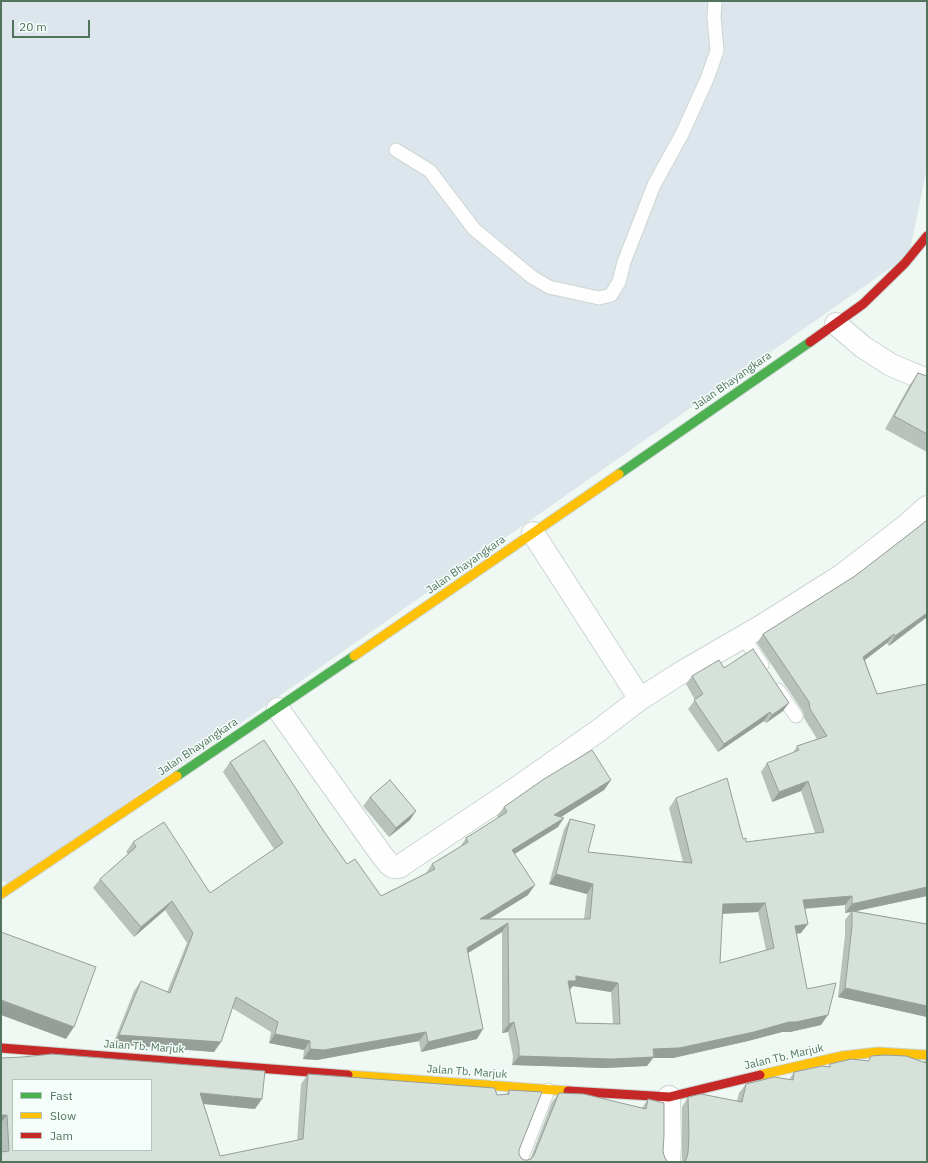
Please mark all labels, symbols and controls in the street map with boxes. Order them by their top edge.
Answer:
scale bar [14,12,92,38]
text: 20 m [19,19,47,34]
street label: Jalan Bhayangkara [690,349,774,413]
street label: Jalan Bhayangkara [424,533,508,597]
street label: Jalan Bhayangkara [156,715,240,779]
street label: Jalan Tb. Marjuk [103,1038,185,1056]
street label: Jalan Tb. Marjuk [743,1041,825,1073]
street label: Jalan Tb. Marjuk [426,1063,508,1081]
legend [12,1079,152,1151]
text: Fast [50,1088,73,1103]
text: Slow [50,1108,76,1123]
text: Jam [50,1128,73,1143]

